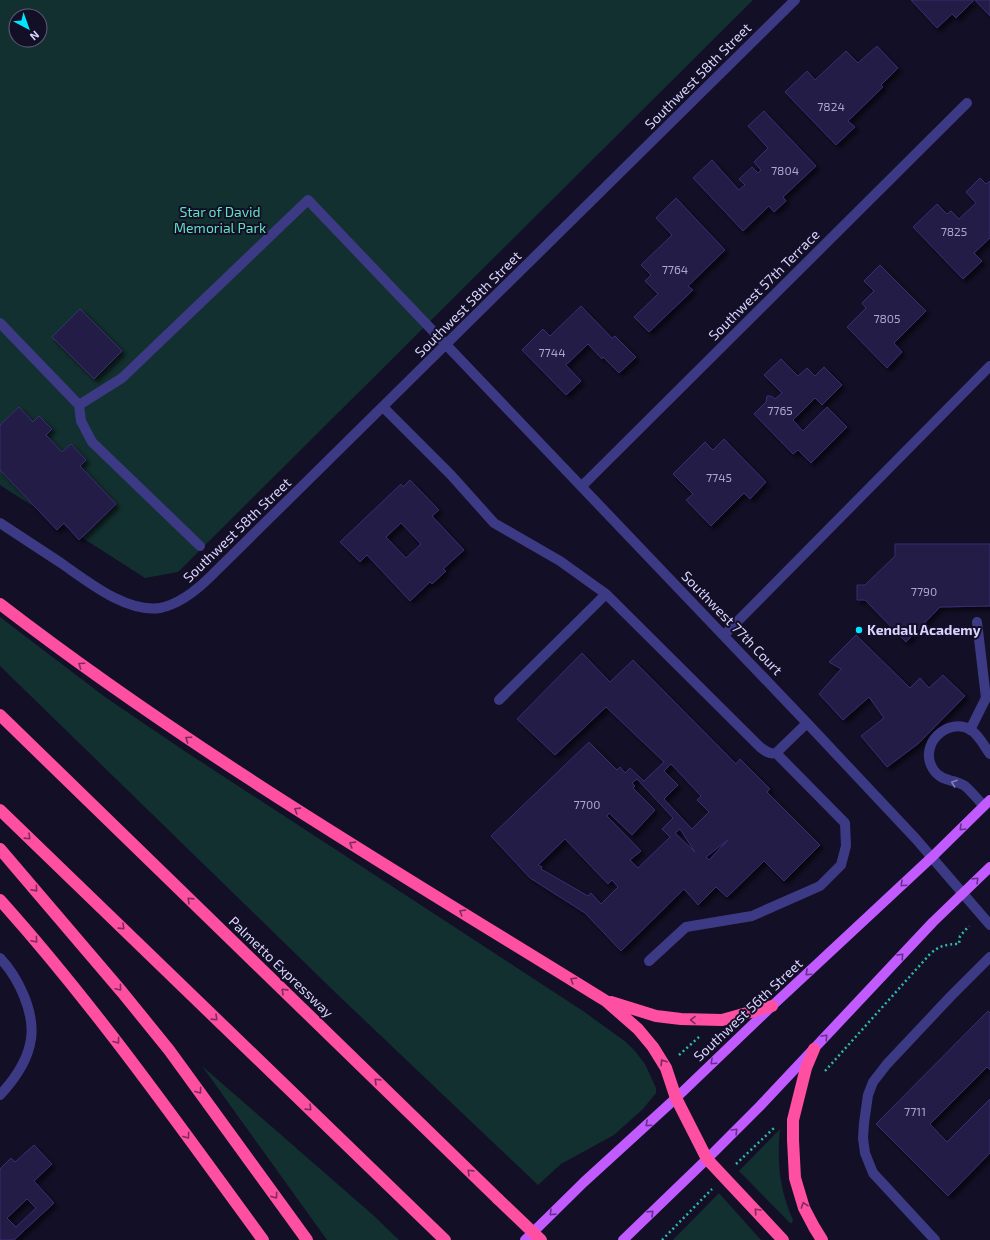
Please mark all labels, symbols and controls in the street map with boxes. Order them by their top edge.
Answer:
north arrow [8,8,48,48]
street label: Southwest 58th Street [641,19,754,132]
text: N [28,28,42,43]
house number: 7824 [817,99,845,113]
house number: 7804 [771,163,799,177]
park label: Star of David Memorial Park [174,203,266,236]
house number: 7825 [941,224,967,238]
street label: Southwest 57th Terrace [705,226,823,344]
street label: Southwest 58th Street [411,247,524,360]
house number: 7764 [662,262,688,276]
house number: 7805 [873,311,901,325]
house number: 7744 [538,345,566,359]
house number: 7765 [767,403,793,417]
house number: 7745 [706,470,732,484]
street label: Southwest 58th Street [179,474,294,586]
street label: Southwest 77th Court [678,567,786,678]
house number: 7790 [911,584,937,598]
place label: Kendall Academy [867,621,981,638]
marker: Kendall Academy [854,625,864,635]
one-way arrow [78,662,85,670]
one-way arrow [185,737,192,744]
one-way arrow [951,779,958,787]
house number: 7700 [574,797,600,811]
one-way arrow [294,807,301,814]
one-way arrow [959,823,967,831]
one-way arrow [23,832,31,840]
one-way arrow [349,841,356,848]
one-way arrow [971,877,979,885]
one-way arrow [900,879,908,887]
one-way arrow [30,884,37,892]
one-way arrow [187,897,195,905]
one-way arrow [460,910,467,917]
street label: Palmetto Expressway [226,912,338,1021]
one-way arrow [117,923,125,930]
one-way arrow [31,935,38,943]
one-way arrow [896,953,904,961]
street label: Southwest 56th Street [690,955,806,1065]
one-way arrow [805,968,813,975]
one-way arrow [570,978,577,985]
one-way arrow [114,984,121,991]
one-way arrow [281,988,289,996]
one-way arrow [210,1013,218,1021]
one-way arrow [690,1016,696,1024]
one-way arrow [820,1034,828,1042]
one-way arrow [112,1037,119,1044]
one-way arrow [711,1057,718,1064]
one-way arrow [660,1059,667,1066]
one-way arrow [374,1078,382,1086]
one-way arrow [194,1086,201,1093]
one-way arrow [304,1103,312,1111]
house number: 7711 [904,1104,926,1118]
one-way arrow [645,1120,652,1127]
one-way arrow [730,1128,738,1136]
one-way arrow [182,1131,189,1138]
one-way arrow [467,1169,475,1176]
one-way arrow [270,1192,278,1199]
one-way arrow [800,1202,809,1209]
one-way arrow [550,1208,557,1215]
one-way arrow [755,1209,762,1216]
one-way arrow [646,1211,654,1218]

